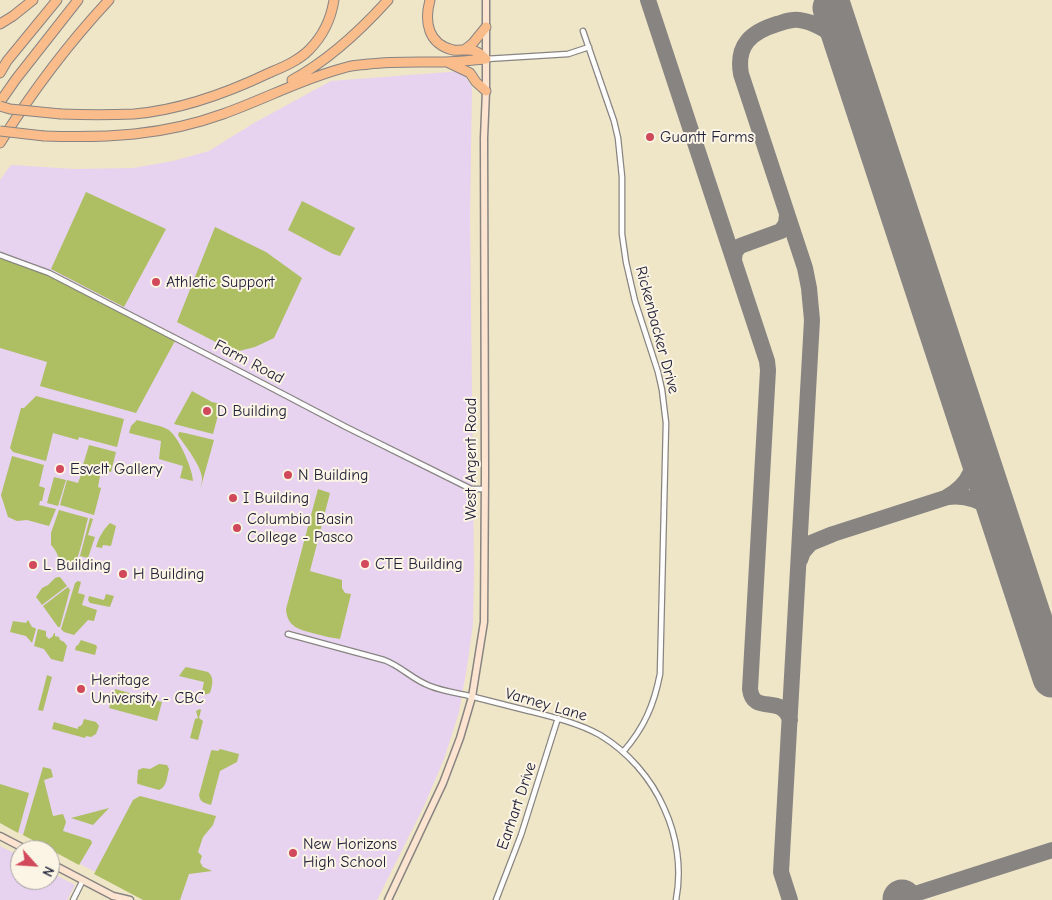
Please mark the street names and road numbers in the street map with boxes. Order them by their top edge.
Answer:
street label: Rickenbacker Drive [631,264,683,396]
street label: Farm Road [211,336,287,388]
street label: West Argent Road [461,398,481,520]
street label: Varney Lane [503,684,589,726]
street label: Earhart Drive [493,759,541,853]

